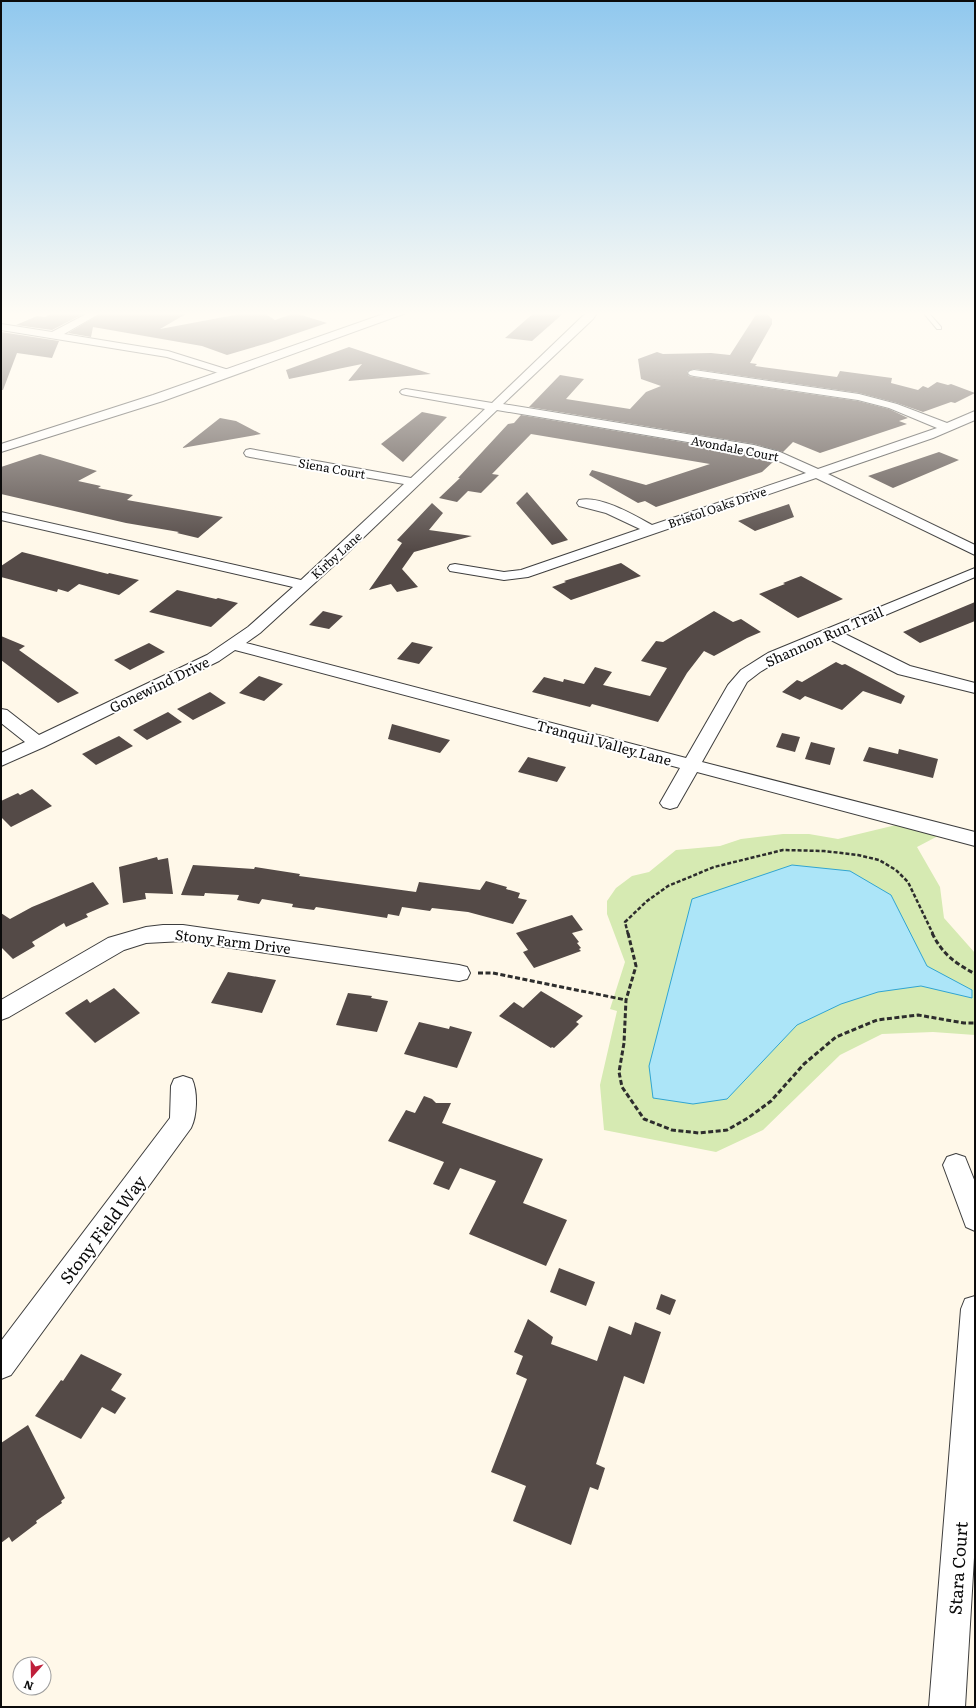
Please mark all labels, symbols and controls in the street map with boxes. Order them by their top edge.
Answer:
street label: Avondale Court [690,431,781,465]
street label: Siena Court [297,453,367,483]
street label: Bristol Oaks Drive [665,482,769,532]
street label: Kirby Lane [307,527,365,583]
street label: Shannon Run Trail [762,601,887,671]
street label: Gonewind Drive [106,651,212,717]
street label: Tranquil Valley Lane [534,714,674,770]
street label: Stony Farm Drive [174,924,292,958]
street label: Stony Field Way [53,1169,151,1289]
street label: Stara Court [941,1520,973,1616]
north arrow [12,1656,52,1696]
text: N [21,1677,35,1695]

